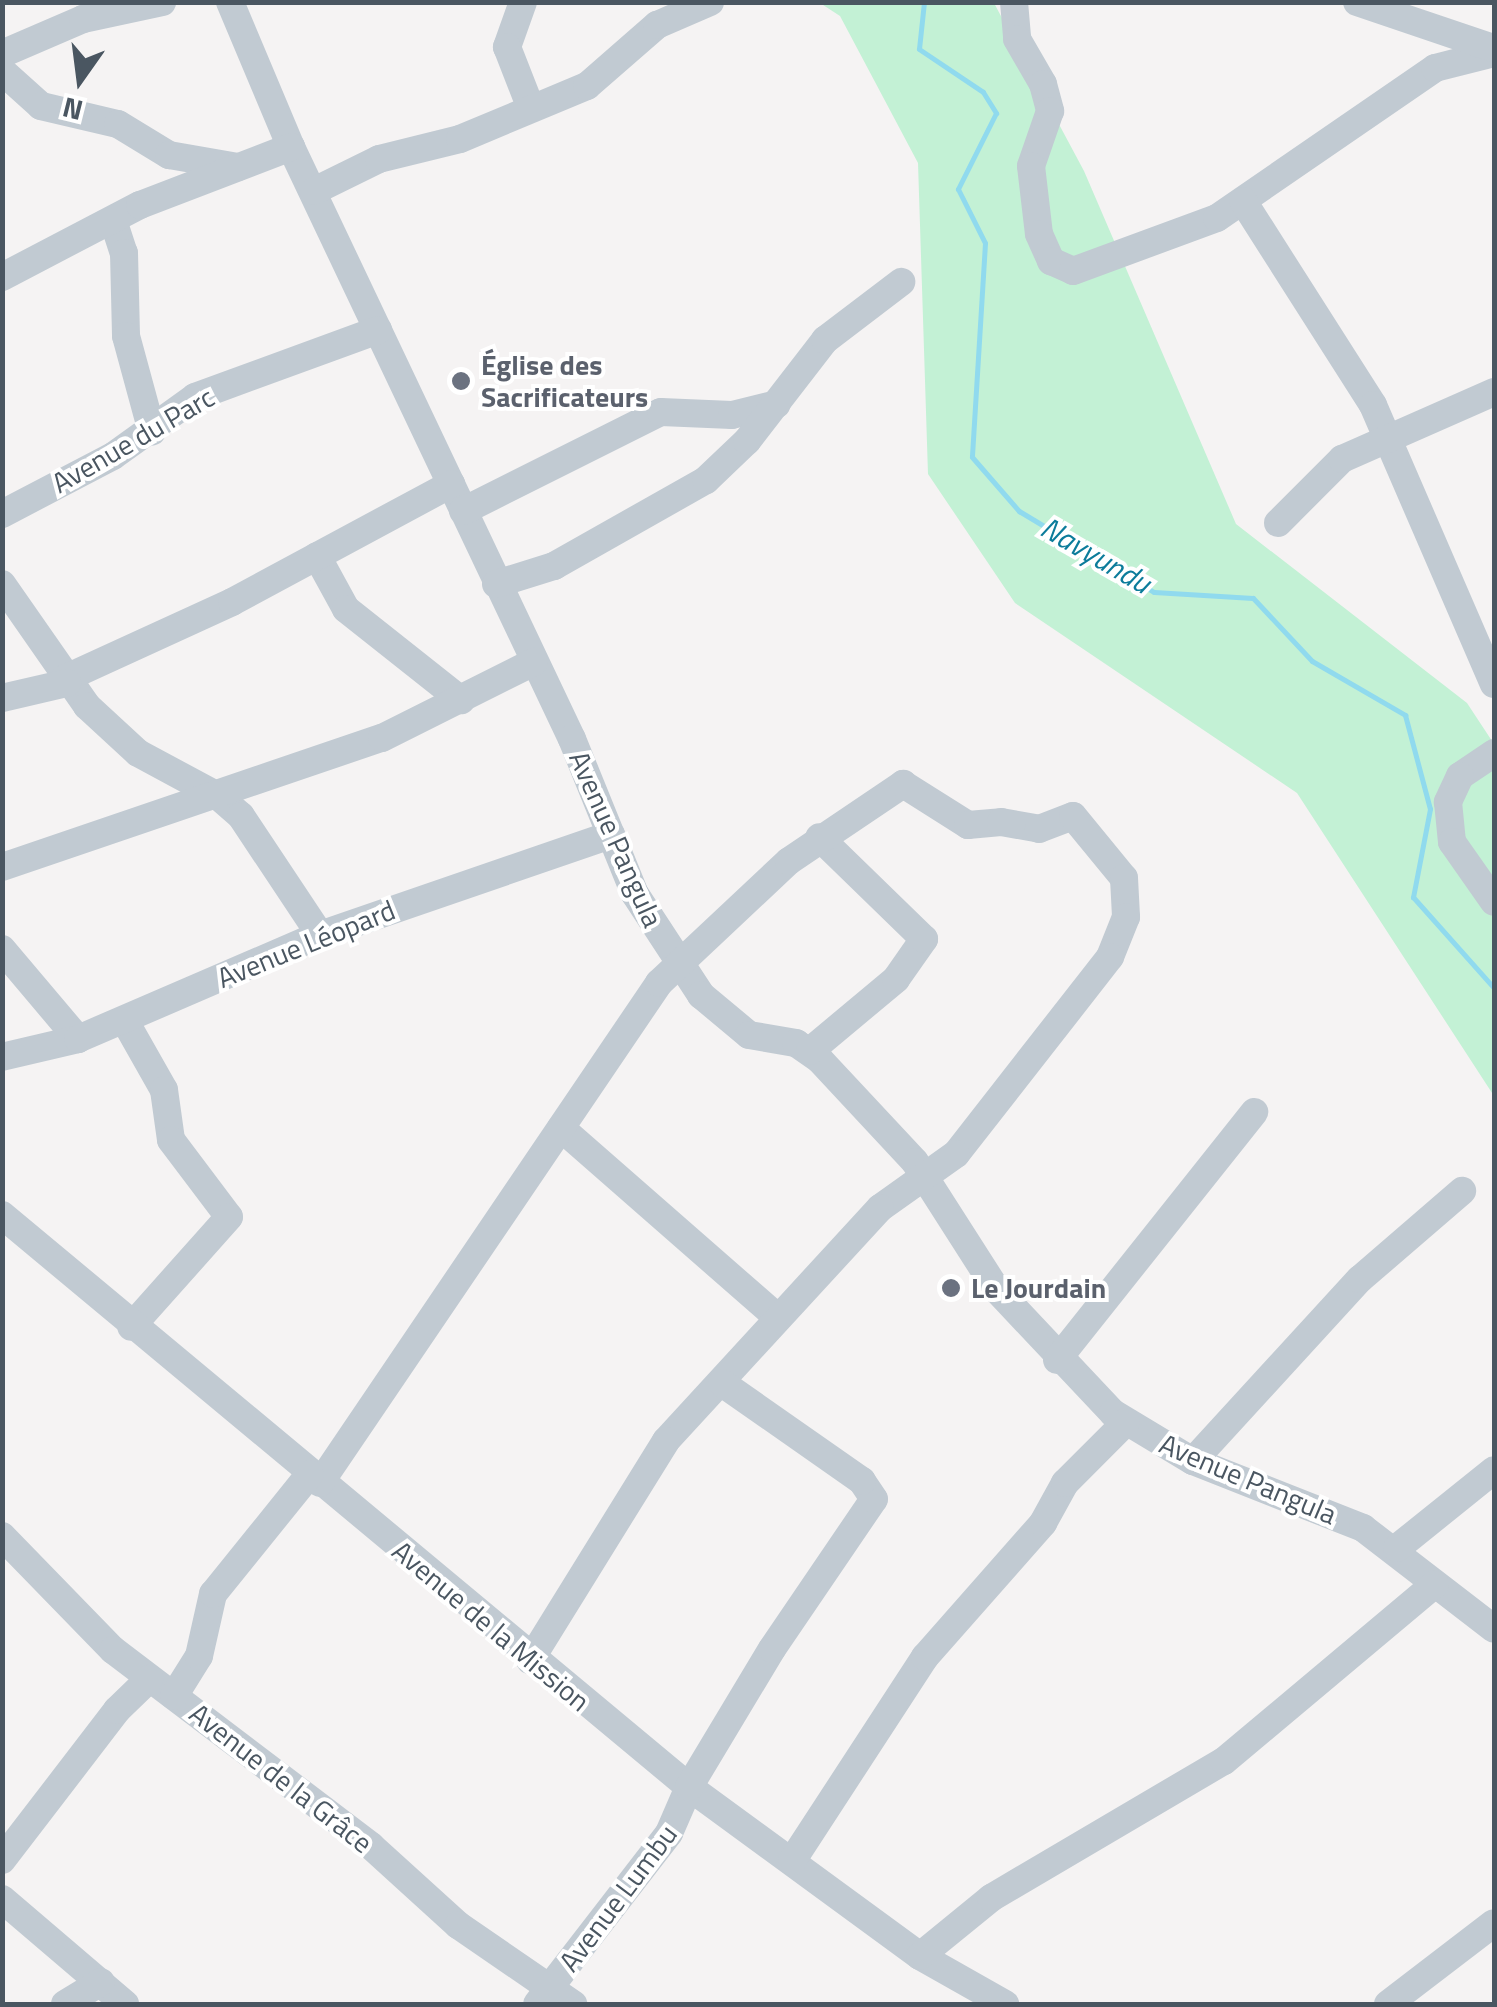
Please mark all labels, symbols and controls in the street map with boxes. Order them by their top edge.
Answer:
north arrow [30,30,130,130]
text: N [58,86,87,133]
place label: Église des Sacrificateurs [481,348,648,414]
marker: Église des Sacrificateurs [450,370,472,392]
street label: Avenue du Parc [46,380,220,500]
water label: Navyundu [1035,509,1157,601]
street label: Avenue Pangula [562,746,670,932]
street label: Avenue Léopard [212,893,400,995]
place label: Le Jourdain [971,1271,1106,1305]
marker: Le Jourdain [940,1277,962,1299]
street label: Avenue Pangula [1154,1427,1342,1531]
street label: Avenue de la Mission [386,1534,596,1718]
street label: Avenue de la Grâce [183,1696,379,1860]
street label: Avenue Lumbu [552,1818,684,1978]

